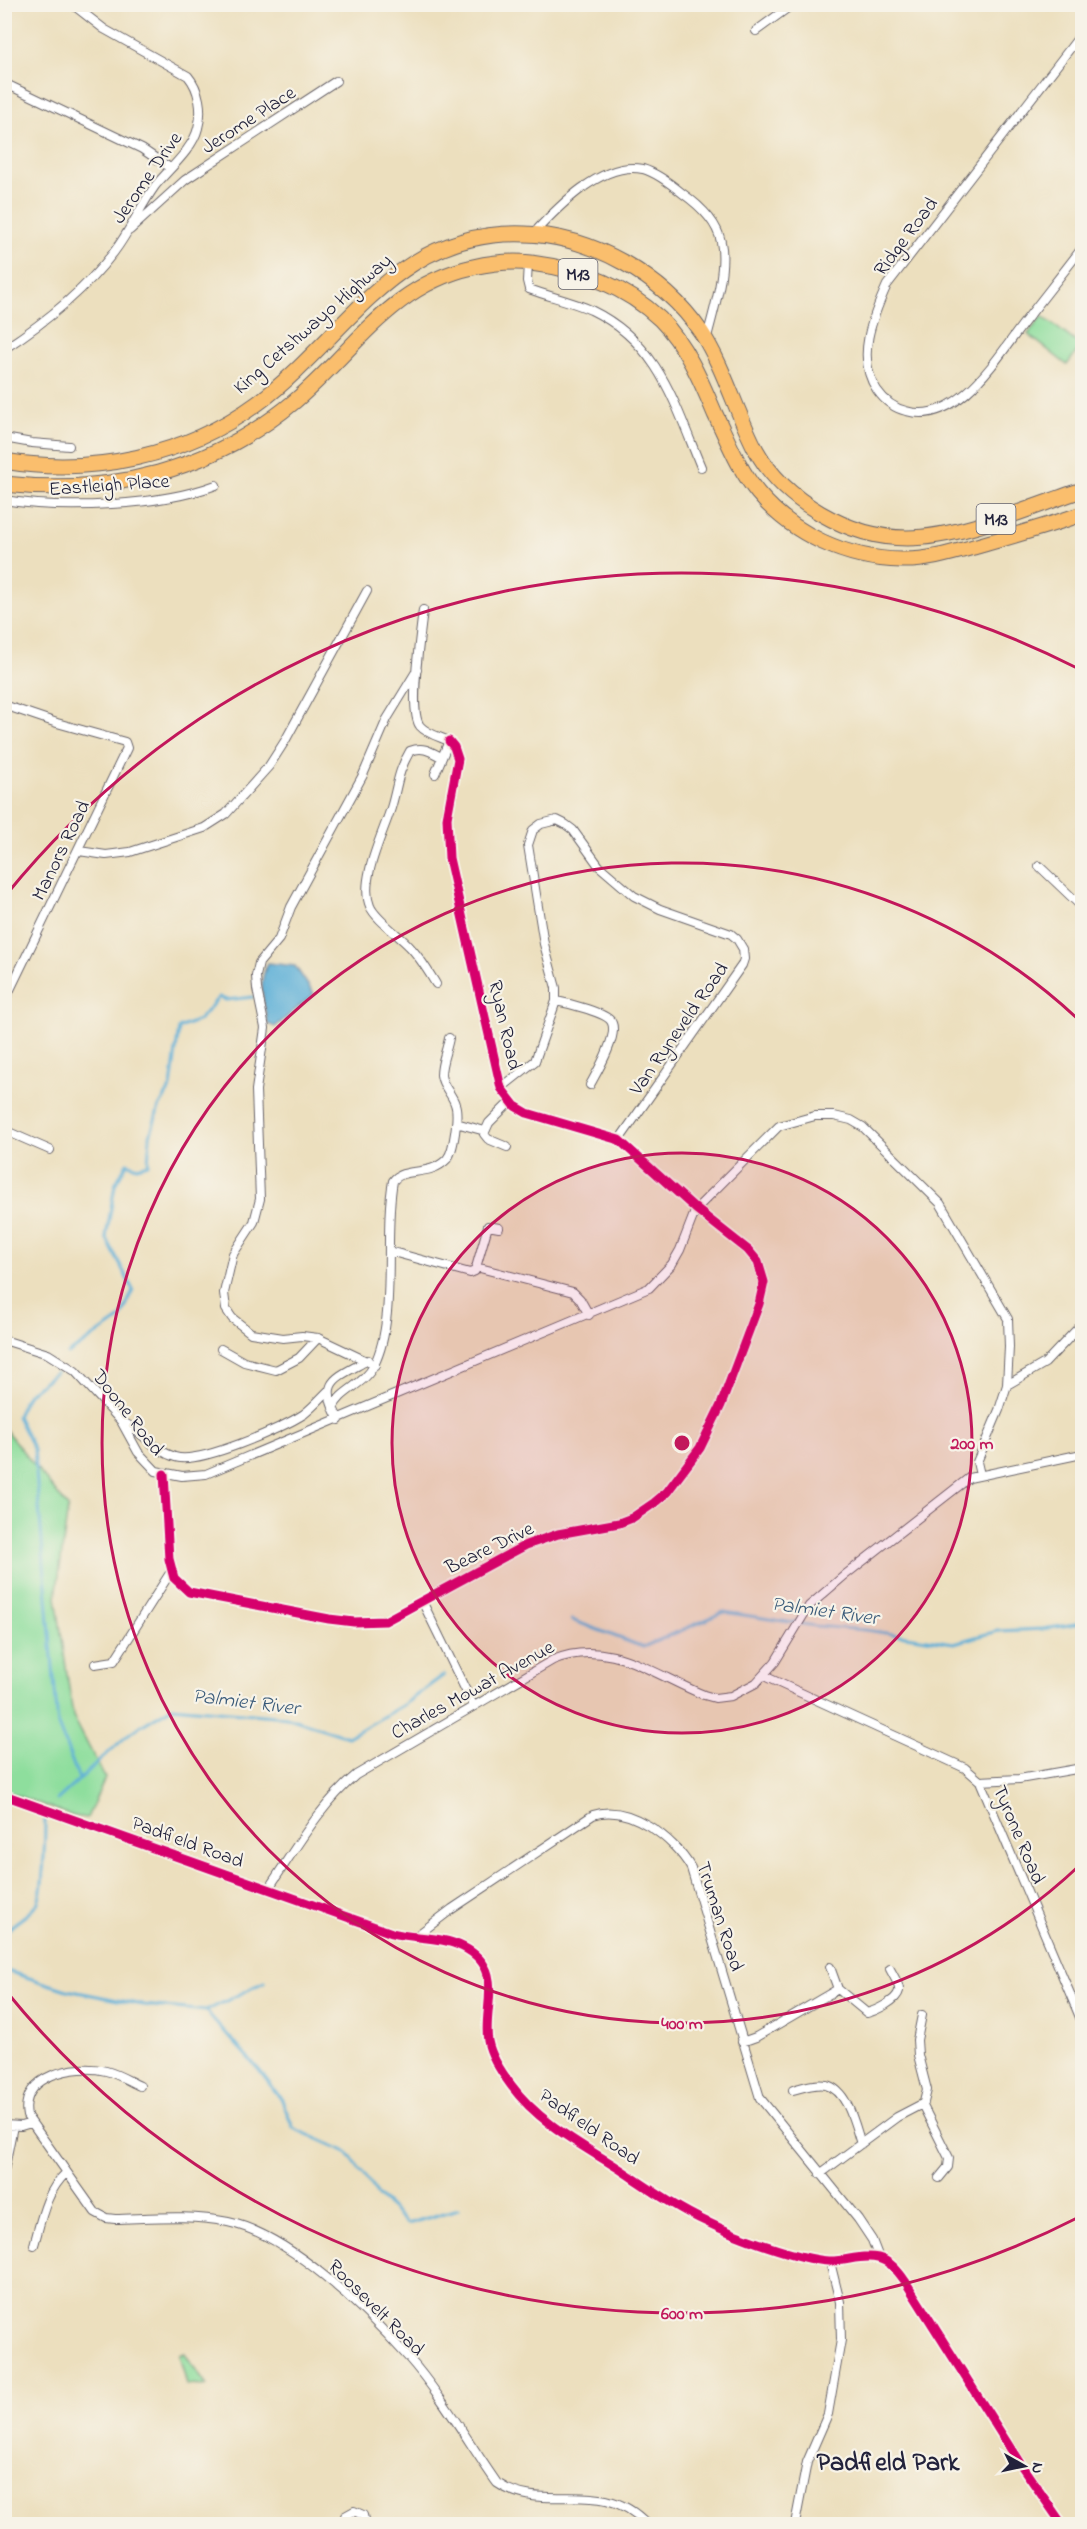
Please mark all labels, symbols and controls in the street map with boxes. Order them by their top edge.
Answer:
street label: Jerome Place [197,80,302,162]
street label: Jerome Drive [106,126,191,230]
street label: Ridge Road [868,192,947,284]
street label: King Cetshwayo Highway [228,248,400,403]
road number: M13 [558,259,598,289]
street label: Eastleigh Place [48,468,171,506]
road number: M13 [976,504,1016,534]
street label: Manors Road [26,796,99,906]
street label: Van Ryneveld Road [623,957,737,1103]
street label: Ryan Road [479,978,528,1073]
street label: Doone Road [83,1363,170,1463]
text: 200 m [950,1432,994,1458]
centre of rings [672,1433,692,1453]
street label: Beare Drive [440,1515,539,1584]
water label: Palmiet River [769,1590,883,1635]
street label: Charles Mowat Avenue [386,1634,560,1748]
water label: Palmiet River [191,1682,303,1725]
street label: Tyrone Road [984,1781,1052,1889]
street label: Padfield Road [127,1810,247,1877]
street label: Truman Road [687,1858,750,1975]
text: 400 m [661,2012,703,2038]
street label: Padfield Road [532,2083,645,2174]
street label: Roosevelt Road [320,2254,430,2364]
text: 600 m [661,2302,703,2328]
north arrow [994,2436,1054,2496]
district label: Padfield Park [816,2445,960,2483]
text: N [1024,2461,1050,2475]

